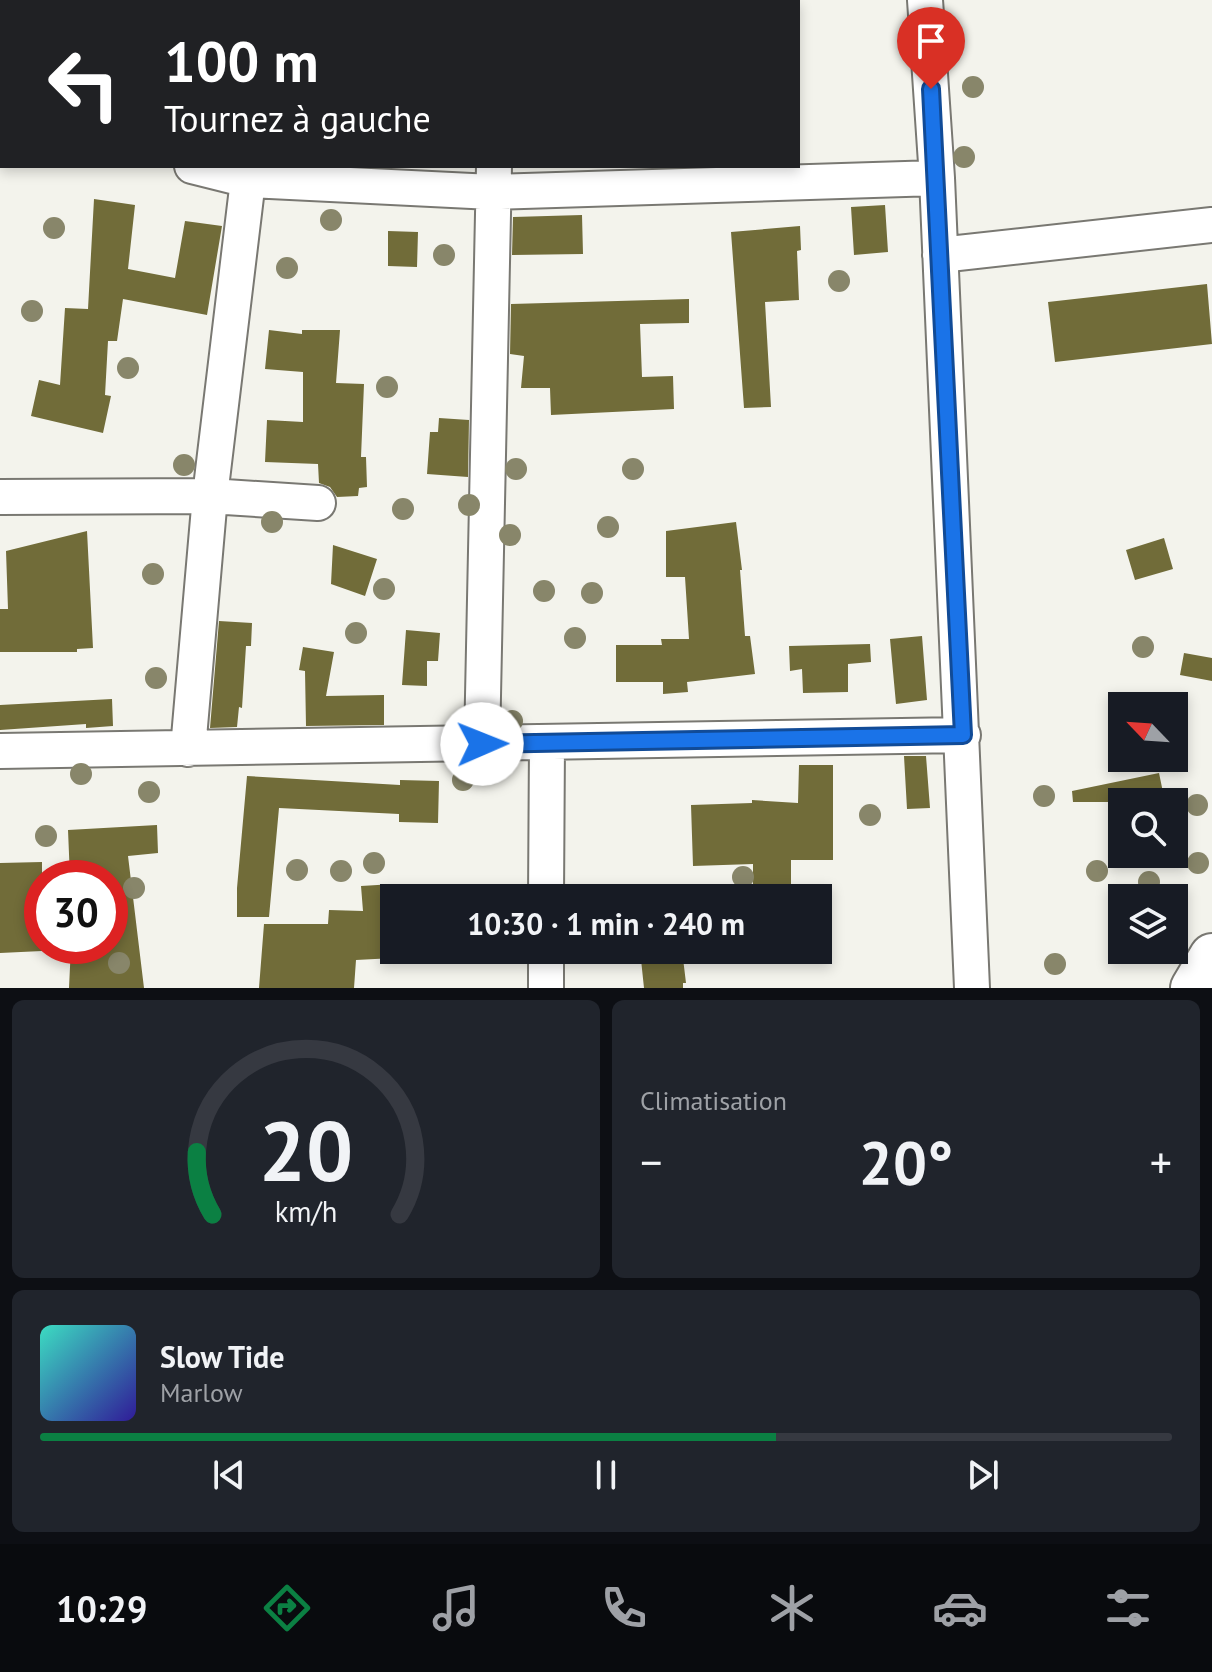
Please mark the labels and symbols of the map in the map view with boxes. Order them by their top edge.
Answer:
pin [897,7,965,89]
north arrow [1108,692,1188,772]
position arrow [440,702,524,786]
speed limit sign: 30 [24,860,128,964]

